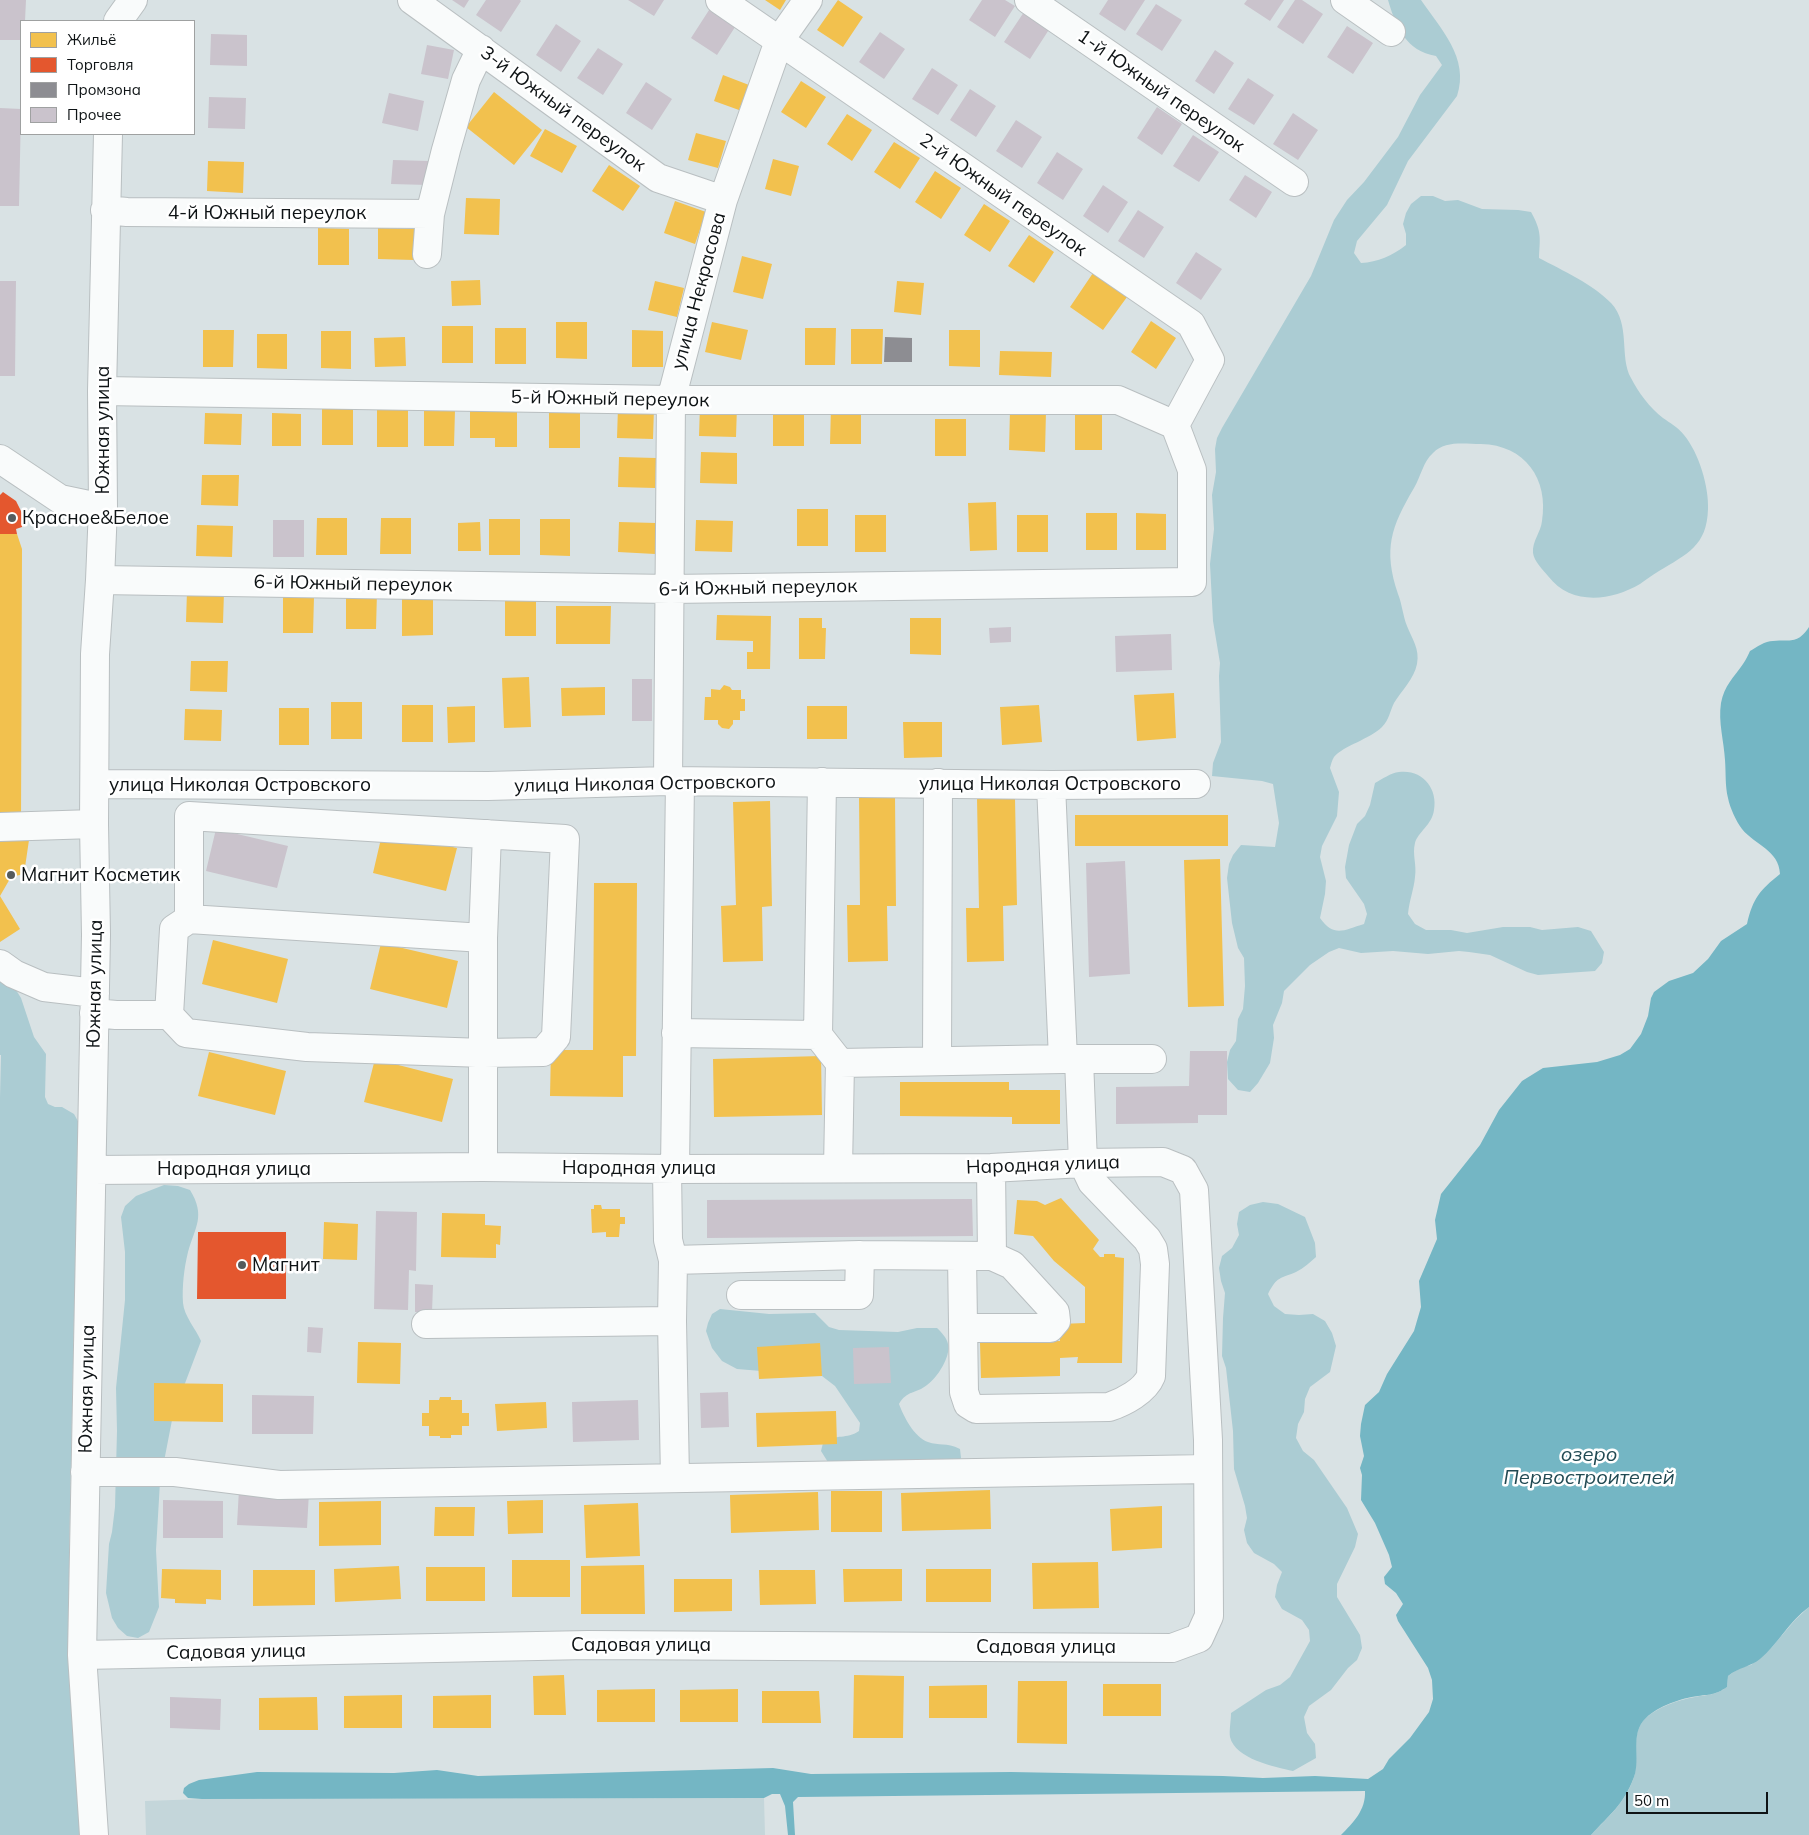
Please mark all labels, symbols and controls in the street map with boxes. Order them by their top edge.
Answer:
legend [20,20,195,135]
street label: 1-й Южный переулок [1073,25,1249,157]
text: Жильё [67,30,116,49]
street label: 3-й Южный переулок [476,41,650,177]
text: Торговля [67,55,134,74]
text: Промзона [67,80,141,99]
text: Прочее [67,105,121,124]
street label: 2-й Южный переулок [915,129,1091,261]
street label: 4-й Южный переулок [168,202,366,224]
street label: улица Некрасова [667,210,731,372]
street label: Южная улица [92,366,114,494]
street label: 5-й Южный переулок [510,386,710,412]
place label: Красное&Белое [22,507,169,529]
marker: Красное&Белое [6,512,18,524]
street label: 6-й Южный переулок [253,571,453,597]
street label: 6-й Южный переулок [658,575,858,601]
street label: улица Николая Островского [514,770,776,798]
street label: улица Николая Островского [919,773,1181,795]
street label: улица Николая Островского [109,774,371,796]
place label: Магнит Косметик [21,864,180,886]
marker: Магнит Косметик [5,869,17,881]
street label: Южная улица [82,919,108,1049]
street label: Народная улица [966,1151,1120,1179]
street label: Народная улица [562,1157,716,1179]
street label: Народная улица [157,1158,311,1180]
place label: Магнит [252,1254,320,1276]
marker: Магнит [236,1259,248,1271]
street label: Южная улица [74,1324,100,1454]
water label: озеро Первостроителей [1503,1443,1675,1490]
street label: Садовая улица [571,1634,711,1656]
street label: Садовая улица [976,1636,1116,1658]
street label: Садовая улица [166,1639,306,1665]
scale bar [1629,1782,1772,1814]
text: 50 m [1634,1791,1669,1810]

